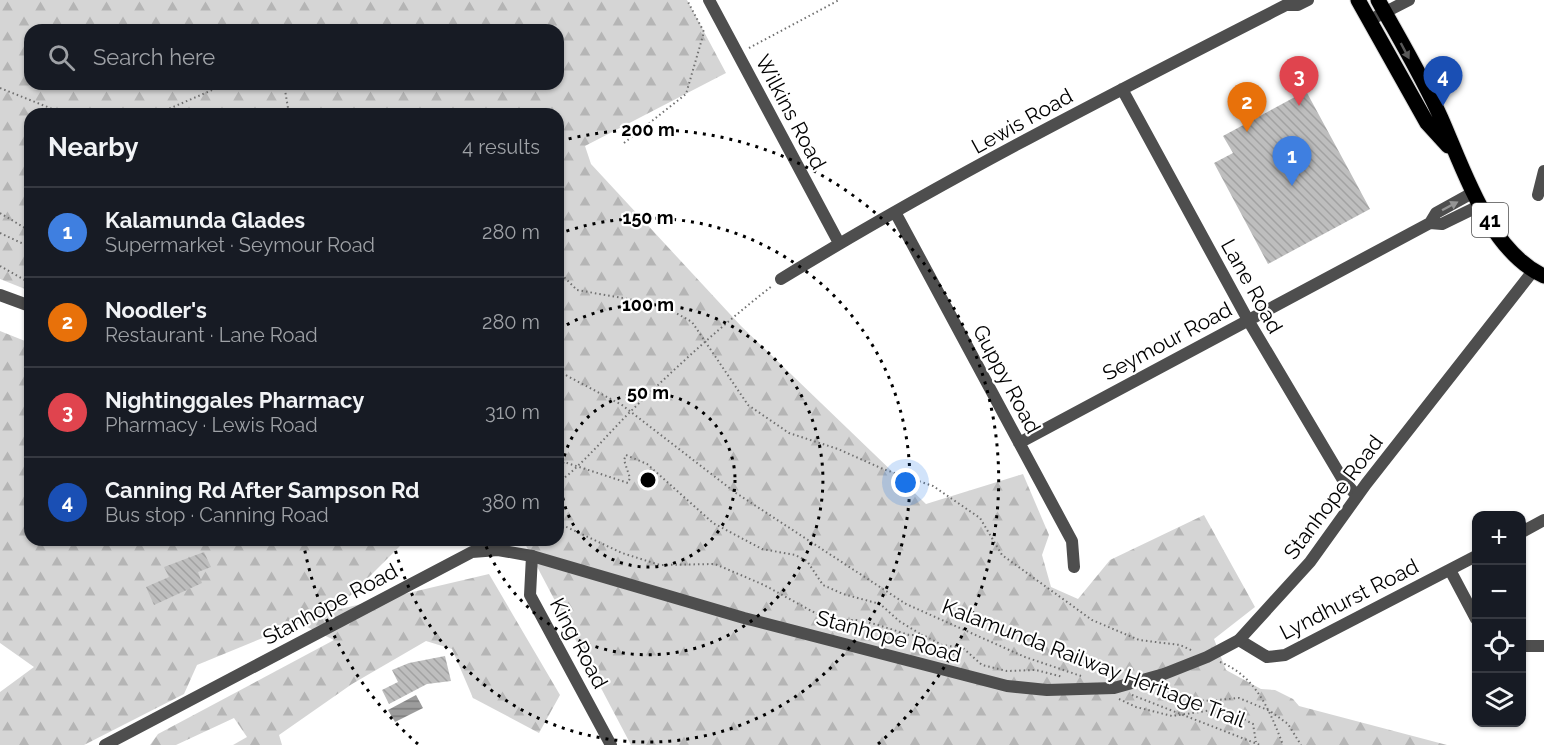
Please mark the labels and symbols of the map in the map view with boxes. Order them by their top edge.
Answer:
one-way arrow [1401,43,1410,60]
street label: Wilkins Road [750,50,832,174]
pin: 3 [1280,57,1318,106]
pin: 4 [1424,57,1462,106]
pin: 2 [1228,82,1266,132]
street label: Lewis Road [967,83,1077,159]
text: 200 m [621,119,675,140]
pin: 1 [1272,136,1312,186]
one-way arrow [1442,201,1459,211]
road number: 41 [1472,203,1508,237]
text: 150 m [623,207,674,228]
street label: Lane Road [1216,234,1288,338]
text: 100 m [622,294,674,315]
street label: Seymour Road [1098,296,1236,386]
street label: Guppy Road [968,320,1046,438]
text: 50 m [627,382,669,403]
street label: Stanhope Road [1278,430,1388,564]
your location [891,468,920,497]
centre of rings [638,470,658,490]
street label: Lyndhurst Road [1275,553,1423,645]
street label: Stanhope Road [258,558,402,650]
street label: King Road [545,593,613,693]
street label: Kalamunda Railway Heritage Trail [939,593,1250,733]
street label: Stanhope Road [814,605,964,667]

